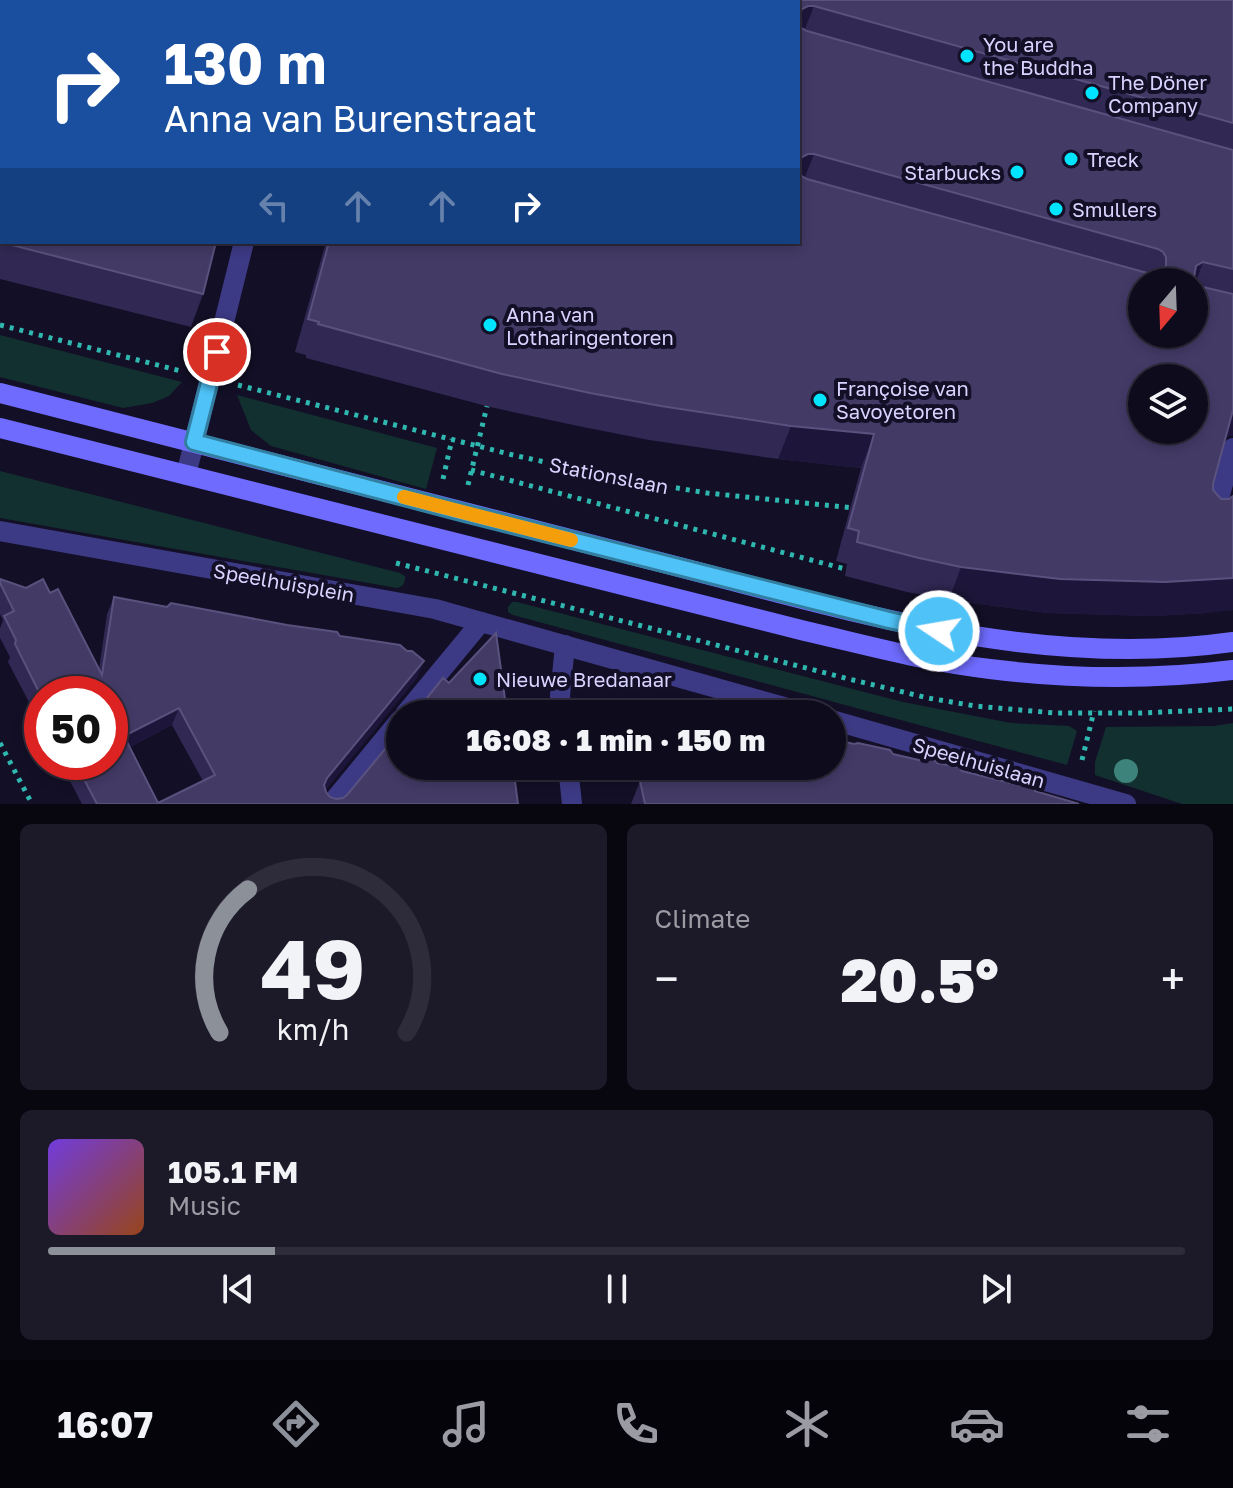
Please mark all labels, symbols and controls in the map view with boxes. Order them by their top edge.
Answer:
text: 130 m [164,29,326,96]
icon: right [32,32,136,136]
place label: You are the Buddha [983,32,1094,79]
marker: You are the Buddha [958,47,976,65]
place label: The Döner Company [1108,70,1207,117]
marker: The Döner Company [1083,84,1101,102]
text: Anna van Burenstraat [164,97,537,140]
place label: Treck [1087,147,1139,171]
marker: Treck [1062,150,1080,168]
place label: Starbucks [904,160,1001,184]
marker: Starbucks [1008,163,1026,181]
icon: left [252,184,296,228]
icon: ahead [336,184,380,228]
icon: ahead [420,184,464,228]
icon: right [504,184,548,228]
place label: Smullers [1072,197,1157,221]
marker: Smullers [1047,200,1065,218]
north arrow [1128,268,1208,348]
map controls [1128,268,1208,444]
place label: Anna van Lotharingentoren [506,302,674,349]
marker: Anna van Lotharingentoren [481,316,499,334]
pin [183,318,251,386]
icon: arrive [195,330,239,374]
button: layers [1128,364,1208,444]
place label: Françoise van Savoyetoren [836,376,969,423]
marker: Françoise van Savoyetoren [811,391,829,409]
street label: Stationslaan [547,452,671,498]
street label: Speelhuisplein [212,558,356,606]
position arrow [897,589,981,673]
place label: Nieuwe Bredanaar [496,667,672,691]
marker: Nieuwe Bredanaar [471,670,489,688]
speed limit sign: 50 [24,676,128,780]
text: 16:08 · 1 min · 150 m [467,722,765,758]
street label: Speelhuislaan [910,732,1048,792]
text: Climate [655,903,750,934]
text: 49 [261,917,366,1017]
text: 20.5° [841,943,999,1015]
text: − [655,952,679,1005]
text: + [1161,952,1185,1005]
text: km/h [277,1012,350,1046]
text: 105.1 FM [168,1154,298,1190]
text: Music [168,1190,241,1221]
icon: previous [216,1267,260,1311]
icon: pause [595,1267,639,1311]
icon: next [974,1267,1018,1311]
icon: directions [268,1396,324,1452]
icon: music [438,1396,494,1452]
icon: phone [608,1396,664,1452]
icon: climate [779,1396,835,1452]
icon: car [949,1396,1005,1452]
icon: filters [1120,1396,1176,1452]
text: 16:07 [57,1403,153,1446]

